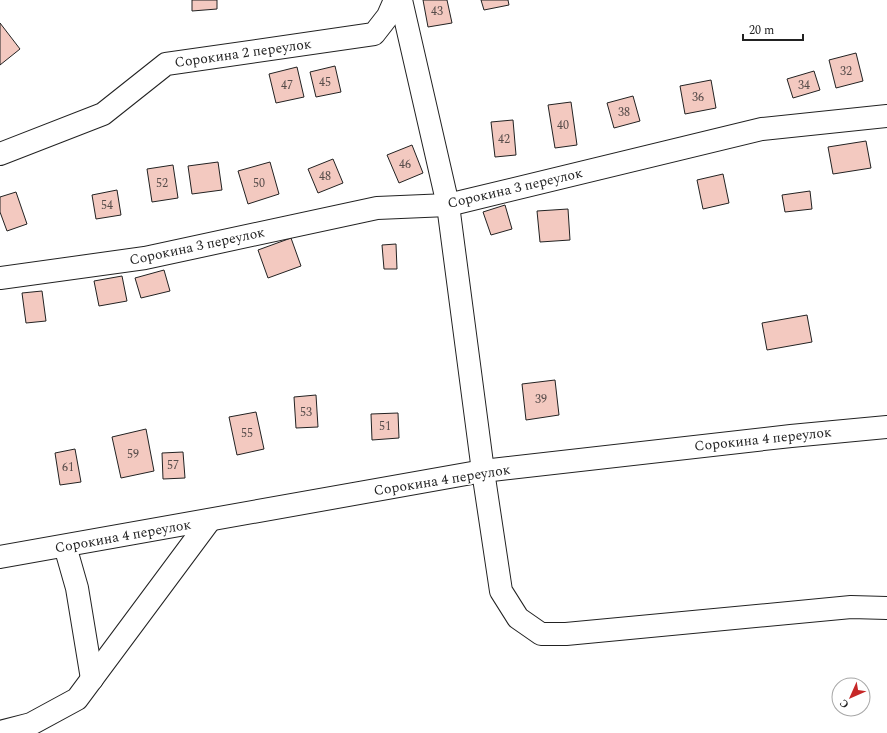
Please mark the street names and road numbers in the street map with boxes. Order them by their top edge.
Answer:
street label: Сорокина 2 переулок [173,33,313,73]
street label: Сорокина 3 переулок [445,162,585,214]
street label: Сорокина 3 переулок [127,221,267,271]
street label: Сорокина 4 переулок [693,421,833,457]
street label: Сорокина 4 переулок [372,459,512,501]
street label: Сорокина 4 переулок [53,514,193,558]

